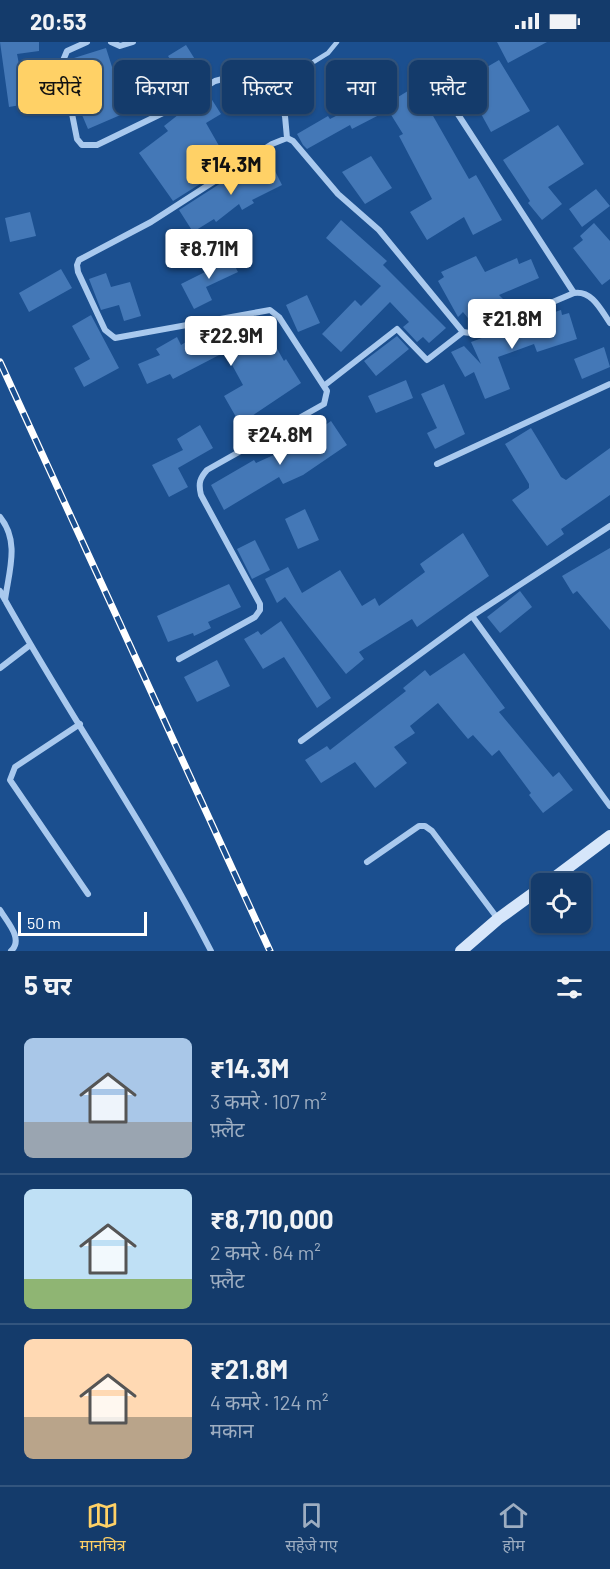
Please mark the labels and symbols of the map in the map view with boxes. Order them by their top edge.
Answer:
pin: ₹14.3M [182,145,280,196]
pin: ₹8.71M [160,229,258,280]
pin: ₹21.8M [463,299,561,350]
pin: ₹22.9M [182,316,280,367]
pin: ₹24.8M [231,415,329,466]
scale bar [18,909,147,936]

